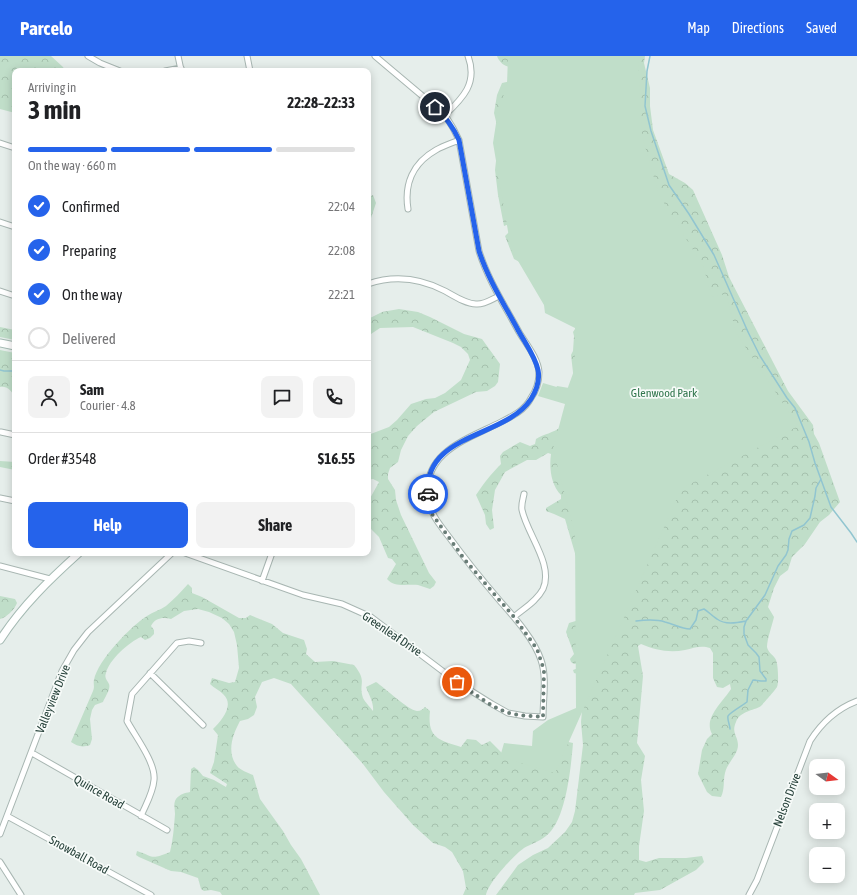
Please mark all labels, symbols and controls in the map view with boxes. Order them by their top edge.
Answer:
text: Parcelo [20,17,73,39]
text: Map [687,20,710,36]
text: Directions [732,20,784,36]
text: Saved [806,20,837,36]
text: Arriving in [28,80,76,95]
pin [418,90,452,124]
text: 22:28–22:33 [287,94,355,111]
text: 3 min [28,95,81,125]
icon: home [424,96,446,118]
text: On the way · 660 m [28,158,116,173]
icon: check [28,195,50,217]
text: Confirmed [62,198,120,215]
text: 22:04 [328,199,355,214]
icon: check [28,239,50,261]
text: Preparing [62,242,116,259]
text: 22:08 [328,243,355,258]
icon: check [28,283,50,305]
text: On the way [62,286,123,303]
text: 22:21 [328,287,355,302]
text: Delivered [62,330,116,347]
button: person [28,376,70,418]
button: chat [261,376,303,418]
button: phone [313,376,355,418]
text: Sam [80,381,104,398]
park label: Glenwood Park [631,386,698,400]
text: Courier · 4.8 [80,398,136,413]
text: Order #3548 [28,450,96,467]
text: $16.55 [318,450,355,467]
courier [408,474,448,514]
icon: car [417,483,439,505]
button: Help [28,502,188,548]
button: Share [196,502,355,548]
street label: Greenleaf Drive [360,609,424,659]
street label: Valleyview Drive [33,663,73,735]
pin [440,665,474,699]
icon: bag [446,671,468,693]
north arrow [809,759,845,795]
map controls [809,759,845,883]
street label: Nelson Drive [770,771,804,829]
street label: Quince Road [71,772,127,812]
button: + [809,803,845,839]
street label: Snowball Road [47,833,111,877]
button: − [809,847,845,883]

